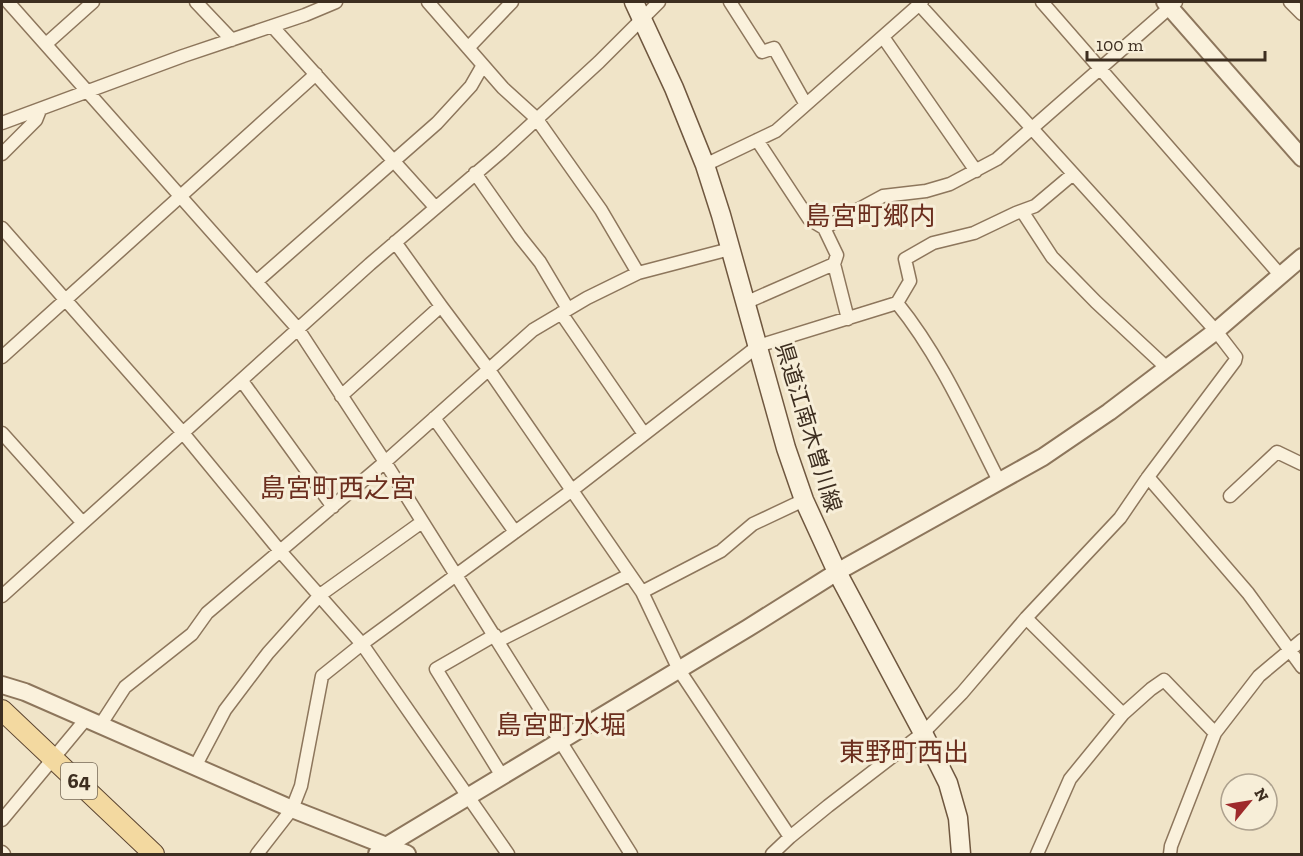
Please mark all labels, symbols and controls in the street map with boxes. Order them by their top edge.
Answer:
scale bar [1087,24,1266,62]
text: 100 m [1096,34,1144,56]
district label: 島宮町郷内 [805,200,935,232]
street label: 県道江南木曽川線 [770,339,847,515]
district label: 島宮町西之宮 [260,472,416,504]
district label: 島宮町水堀 [496,709,626,741]
district label: 東野町西出 [839,736,969,768]
road number: 64 [61,763,97,799]
north arrow [1219,772,1279,832]
text: N [1250,785,1273,805]

